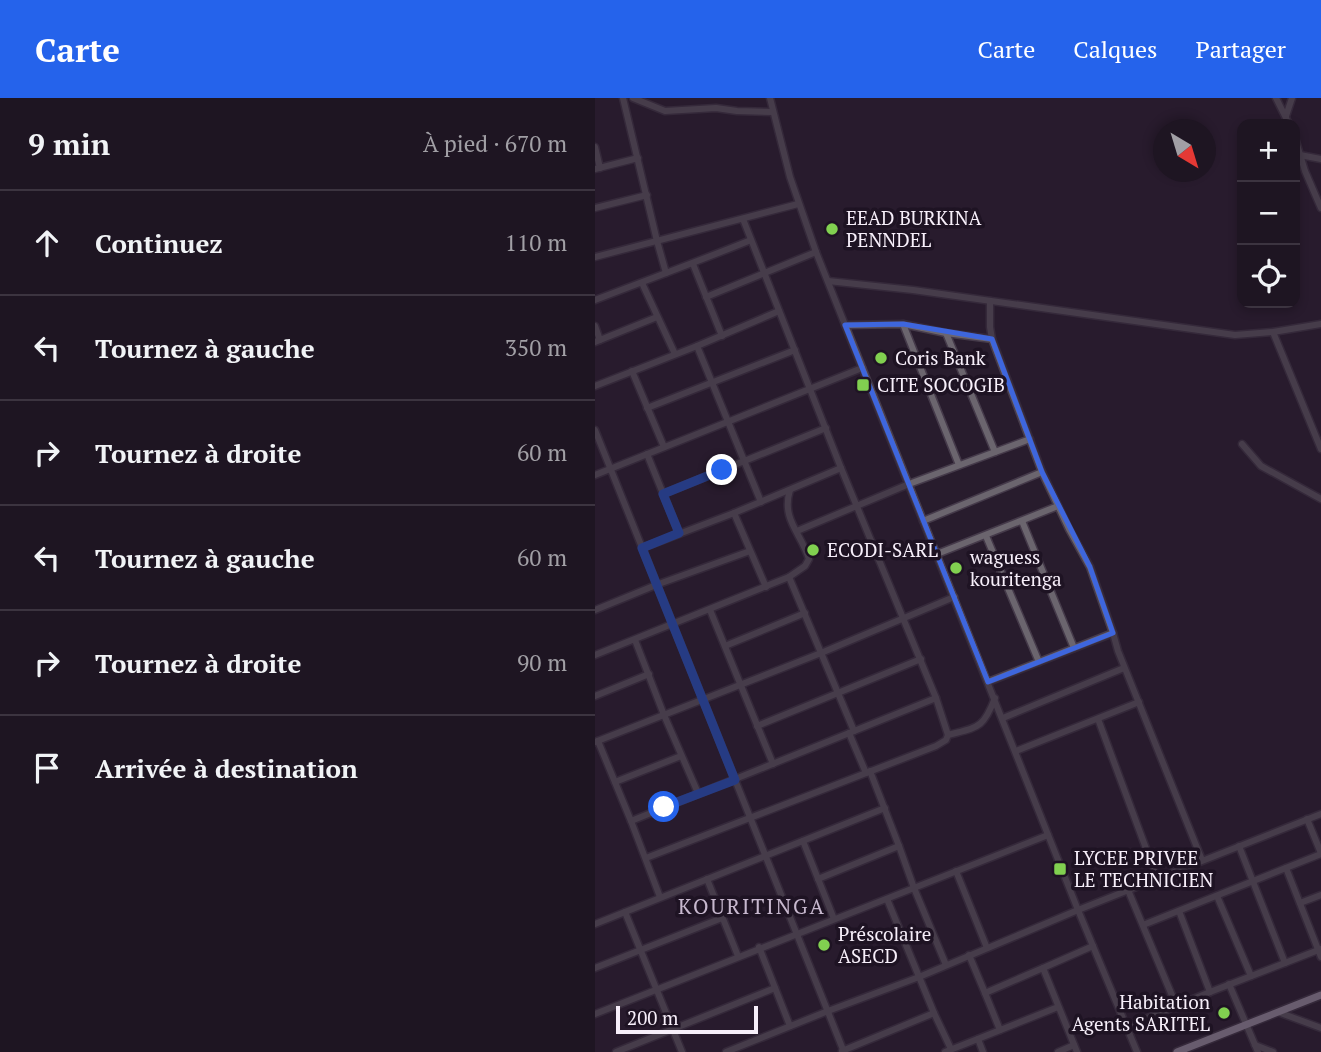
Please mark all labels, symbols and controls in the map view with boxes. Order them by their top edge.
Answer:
text: Carte [35,28,120,71]
text: Carte [977,33,1035,65]
text: Calques [1073,33,1157,65]
text: Partager [1195,33,1286,65]
north arrow [1153,119,1216,182]
map controls [1237,119,1300,308]
button: + [1237,119,1300,182]
text: 9 min [28,124,110,164]
text: À pied · 670 m [423,128,567,159]
button: − [1237,182,1300,245]
place label: EEAD BURKINA PENNDEL [846,205,982,252]
marker: EEAD BURKINA PENNDEL [824,221,840,237]
icon: ahead [28,224,66,262]
text: Continuez [95,226,223,260]
text: 110 m [505,227,567,258]
button: locate [1237,245,1300,308]
icon: left [28,329,66,367]
text: Tournez à gauche [95,331,315,365]
text: 350 m [505,332,567,363]
place label: Coris Bank [895,345,986,370]
marker: Coris Bank [873,350,889,366]
place label: CITE SOCOGIB [877,372,1005,397]
marker: CITE SOCOGIB [855,377,871,393]
icon: right [28,434,66,472]
text: Tournez à droite [95,436,301,470]
text: 60 m [517,437,567,468]
route end [706,454,737,485]
place label: ECODI-SARL [827,537,938,562]
icon: left [28,539,66,577]
text: Tournez à gauche [95,541,315,575]
text: 60 m [517,542,567,573]
marker: ECODI-SARL [805,542,821,558]
place label: waguess kouritenga [969,544,1062,591]
marker: waguess kouritenga [948,560,964,576]
icon: right [28,644,66,682]
text: Tournez à droite [95,646,301,680]
text: 90 m [517,647,567,678]
icon: arrive [28,749,66,787]
text: Arrivée à destination [95,751,358,785]
route start [648,791,679,822]
place label: LYCEE PRIVEE LE TECHNICIEN [1074,845,1214,892]
marker: LYCEE PRIVEE LE TECHNICIEN [1052,861,1068,877]
district label: KOURITINGA [678,892,826,920]
place label: Préscolaire ASECD [838,921,931,968]
marker: Préscolaire ASECD [816,937,832,953]
place label: Habitation Agents SARITEL [1072,989,1211,1036]
scale bar [616,1003,758,1035]
text: 200 m [627,1005,678,1030]
marker: Habitation Agents SARITEL [1216,1005,1232,1021]

